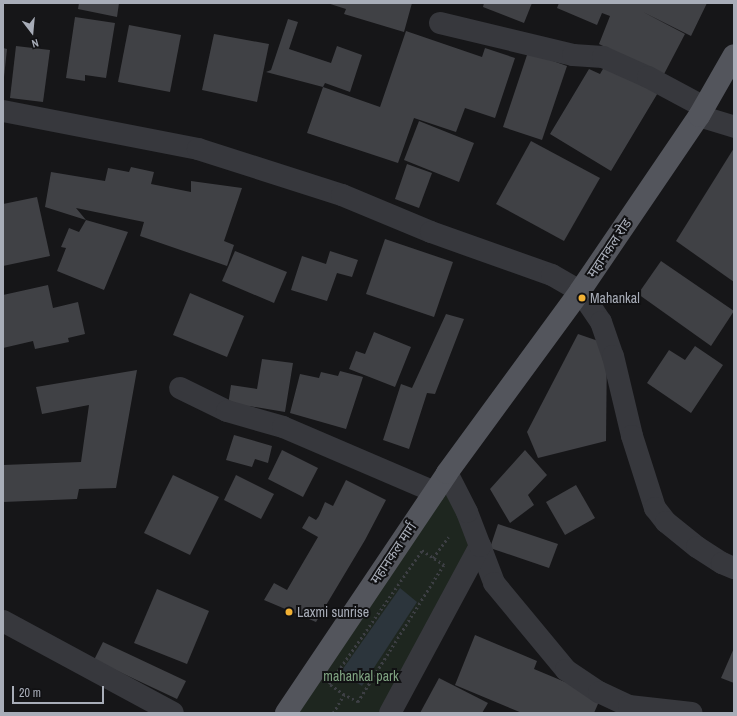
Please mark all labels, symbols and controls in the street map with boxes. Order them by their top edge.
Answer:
north arrow [12,12,52,52]
text: N [30,36,40,51]
street label: महानकल रोड [583,215,635,281]
place label: Mahankal [590,290,640,306]
marker: Mahankal [577,293,587,303]
street label: महानकल मार्ग [366,519,420,587]
place label: Laxmi sunrise [297,604,369,620]
marker: Laxmi sunrise [284,607,294,617]
park label: mahankal park [323,668,399,684]
scale bar [14,678,106,704]
text: 20 m [19,685,41,701]

